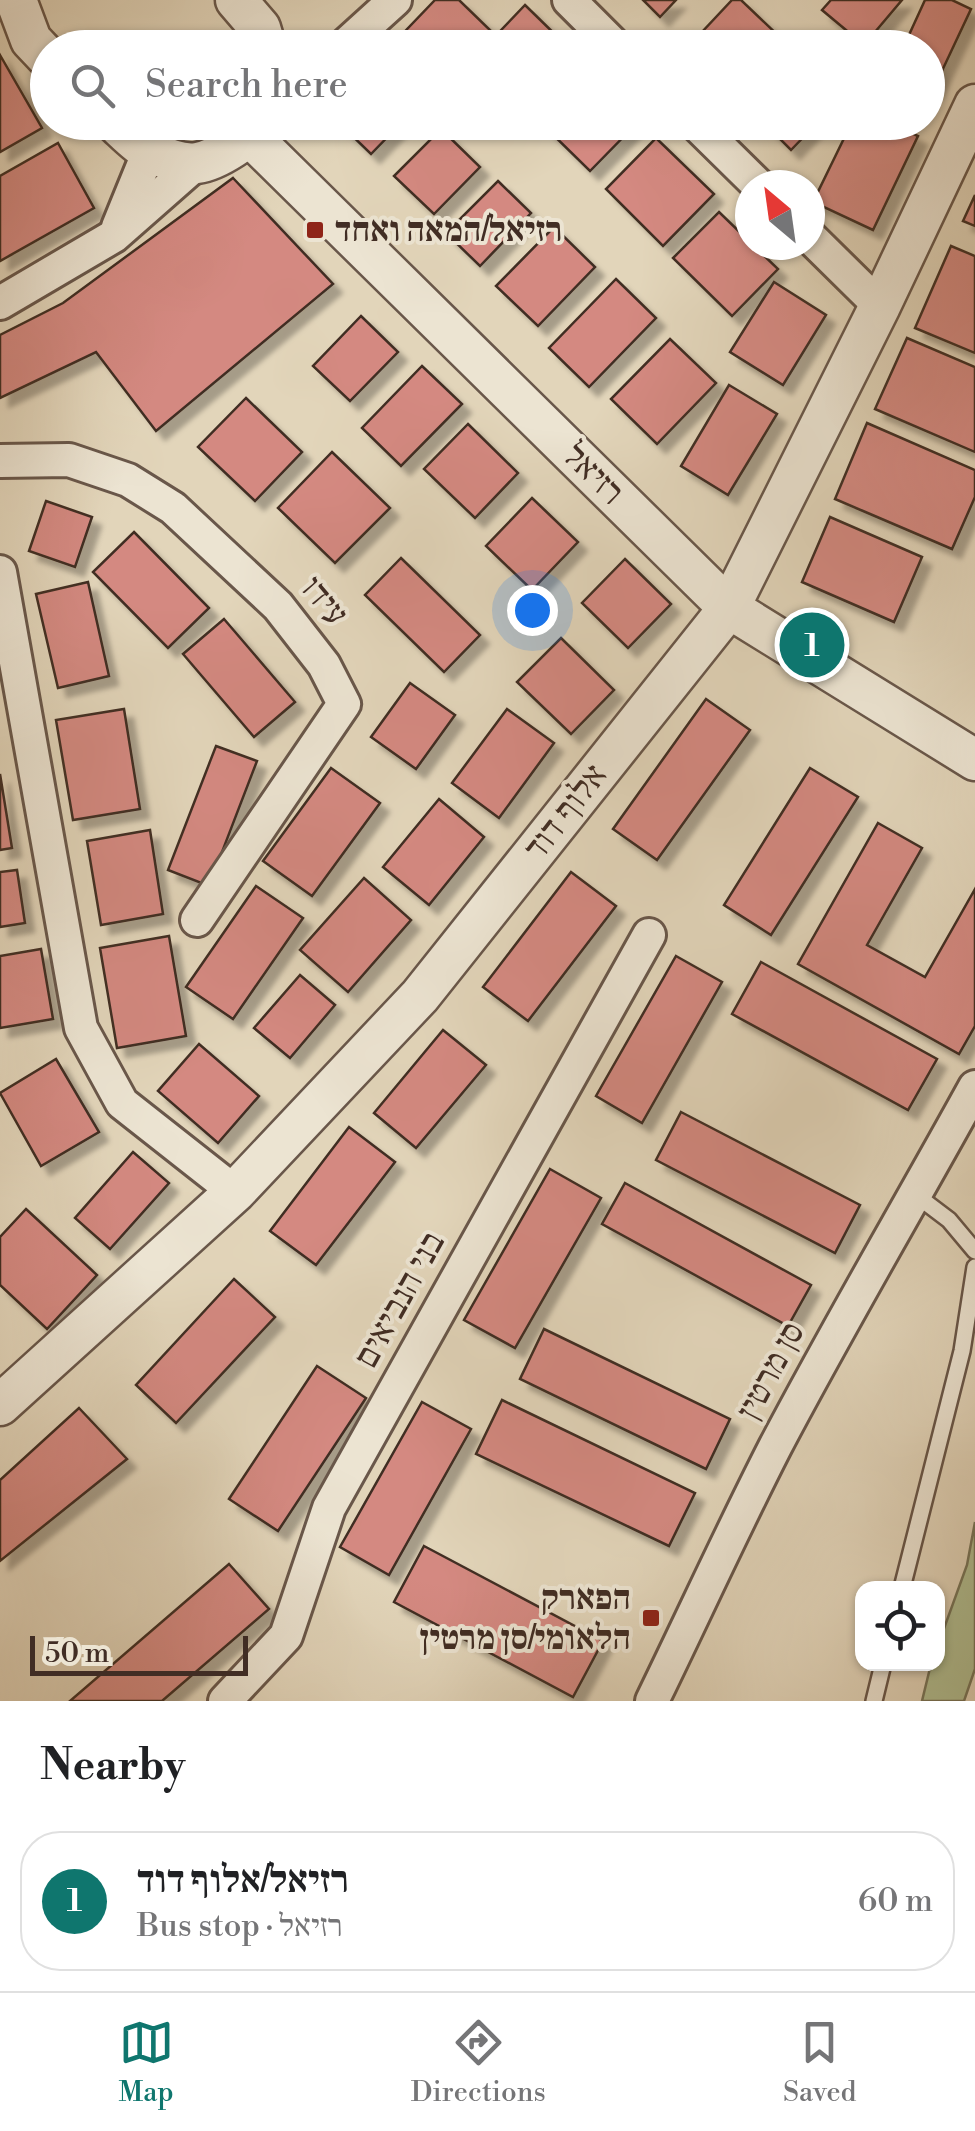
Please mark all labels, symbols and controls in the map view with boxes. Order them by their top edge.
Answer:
search box [30,30,945,140]
icon: search [65,58,120,113]
text: Search here [145,62,348,109]
north arrow [735,170,825,260]
place label: רזיאל/המאה ואחד [335,209,562,252]
marker: רזיאל/המאה ואחד [304,219,326,241]
street label: רזיאל [553,434,633,514]
street label: עידו [291,567,357,635]
your location [507,585,558,636]
pin: 1 [780,608,844,682]
street label: אלוף דוד [515,755,617,869]
street label: בני הנביאים [345,1224,455,1376]
street label: סן מרטין [727,1315,815,1427]
place label: הפארק הלאומי/סן מרטין [420,1577,631,1660]
map controls [855,1581,945,1671]
button: locate [855,1581,945,1671]
marker: הפארק הלאומי/סן מרטין [640,1607,662,1629]
scale bar [30,1631,248,1676]
text: 50 m [45,1636,109,1671]
text: Nearby [40,1740,185,1793]
text: רזיאל/אלוף דוד [137,1857,349,1904]
text: 1 [67,1881,82,1921]
text: 60 m [858,1881,933,1921]
text: Bus stop · רזיאל [137,1906,343,1946]
tab: Map [119,2015,174,2110]
tab: Directions [411,2015,546,2110]
tab: Saved [783,2015,856,2110]

